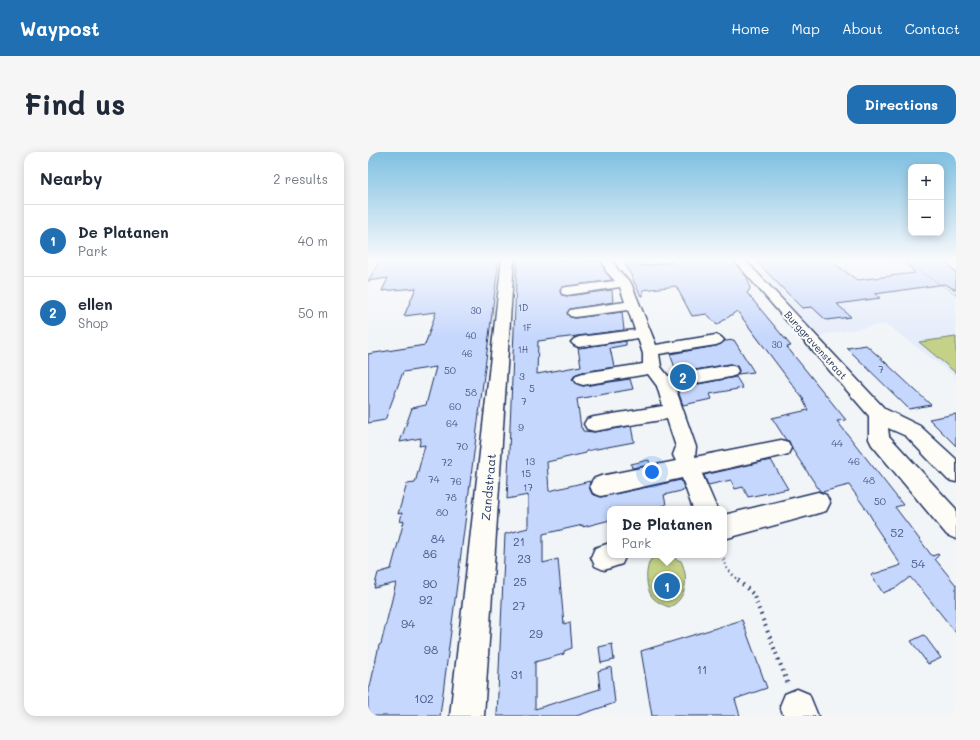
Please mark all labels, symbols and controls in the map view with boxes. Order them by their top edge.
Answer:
text: Waypost [20,16,100,41]
text: Home [731,19,769,38]
text: Map [791,19,820,38]
text: About [842,19,883,38]
text: Contact [905,19,960,38]
button: Directions [847,85,956,124]
text: Find us [24,86,125,122]
map controls [908,164,944,236]
button: + [908,164,944,200]
text: Nearby [40,167,102,189]
text: 2 results [273,170,328,187]
button: − [908,200,944,236]
text: De Platanen [78,222,169,242]
text: 1 [50,232,56,249]
text: 40 m [298,232,328,249]
text: Park [78,242,107,259]
text: ellen [78,294,113,314]
house number: 1D [518,302,528,313]
text: 2 [49,304,57,321]
text: 50 m [298,304,328,321]
house number: 30 [471,305,482,316]
street label: Burggravenstraat [781,308,851,382]
text: Shop [78,314,108,331]
house number: 1F [522,322,532,333]
house number: 40 [466,330,477,341]
house number: 30 [772,339,783,350]
house number: 1H [518,344,528,355]
house number: 46 [462,348,472,359]
pin: 2 [670,362,696,392]
house number: 7 [878,362,884,376]
house number: 50 [444,363,456,377]
house number: 3 [519,369,525,383]
house number: 5 [529,381,535,395]
house number: 58 [465,385,477,399]
house number: 7 [521,394,527,408]
house number: 60 [449,399,461,413]
house number: 64 [446,416,458,430]
house number: 9 [518,420,524,434]
house number: 44 [831,436,843,450]
house number: 70 [456,439,468,453]
street label: Zandstraat [477,453,499,521]
house number: 13 [525,454,535,468]
house number: 46 [848,454,860,468]
house number: 72 [441,455,453,469]
your location [642,462,662,482]
house number: 15 [521,466,531,480]
house number: 74 [428,472,440,486]
house number: 48 [863,473,875,487]
house number: 76 [450,474,462,488]
house number: 17 [523,480,533,494]
house number: 78 [445,490,457,504]
house number: 50 [874,494,886,508]
house number: 80 [436,505,448,519]
popup [607,506,727,558]
text: De Platanen [622,514,712,534]
house number: 52 [890,524,904,540]
house number: 84 [431,530,445,546]
house number: 21 [513,533,525,549]
text: Park [622,534,651,551]
house number: 86 [423,545,437,561]
house number: 23 [517,550,531,566]
house number: 54 [911,555,925,571]
pin: 1 [654,571,680,601]
house number: 25 [513,573,527,589]
house number: 90 [423,575,438,591]
house number: 92 [419,591,433,607]
house number: 27 [512,597,526,613]
house number: 94 [401,615,415,631]
house number: 29 [529,625,543,641]
house number: 98 [424,641,438,657]
house number: 11 [697,661,707,677]
house number: 31 [511,666,523,682]
house number: 102 [414,690,434,706]

